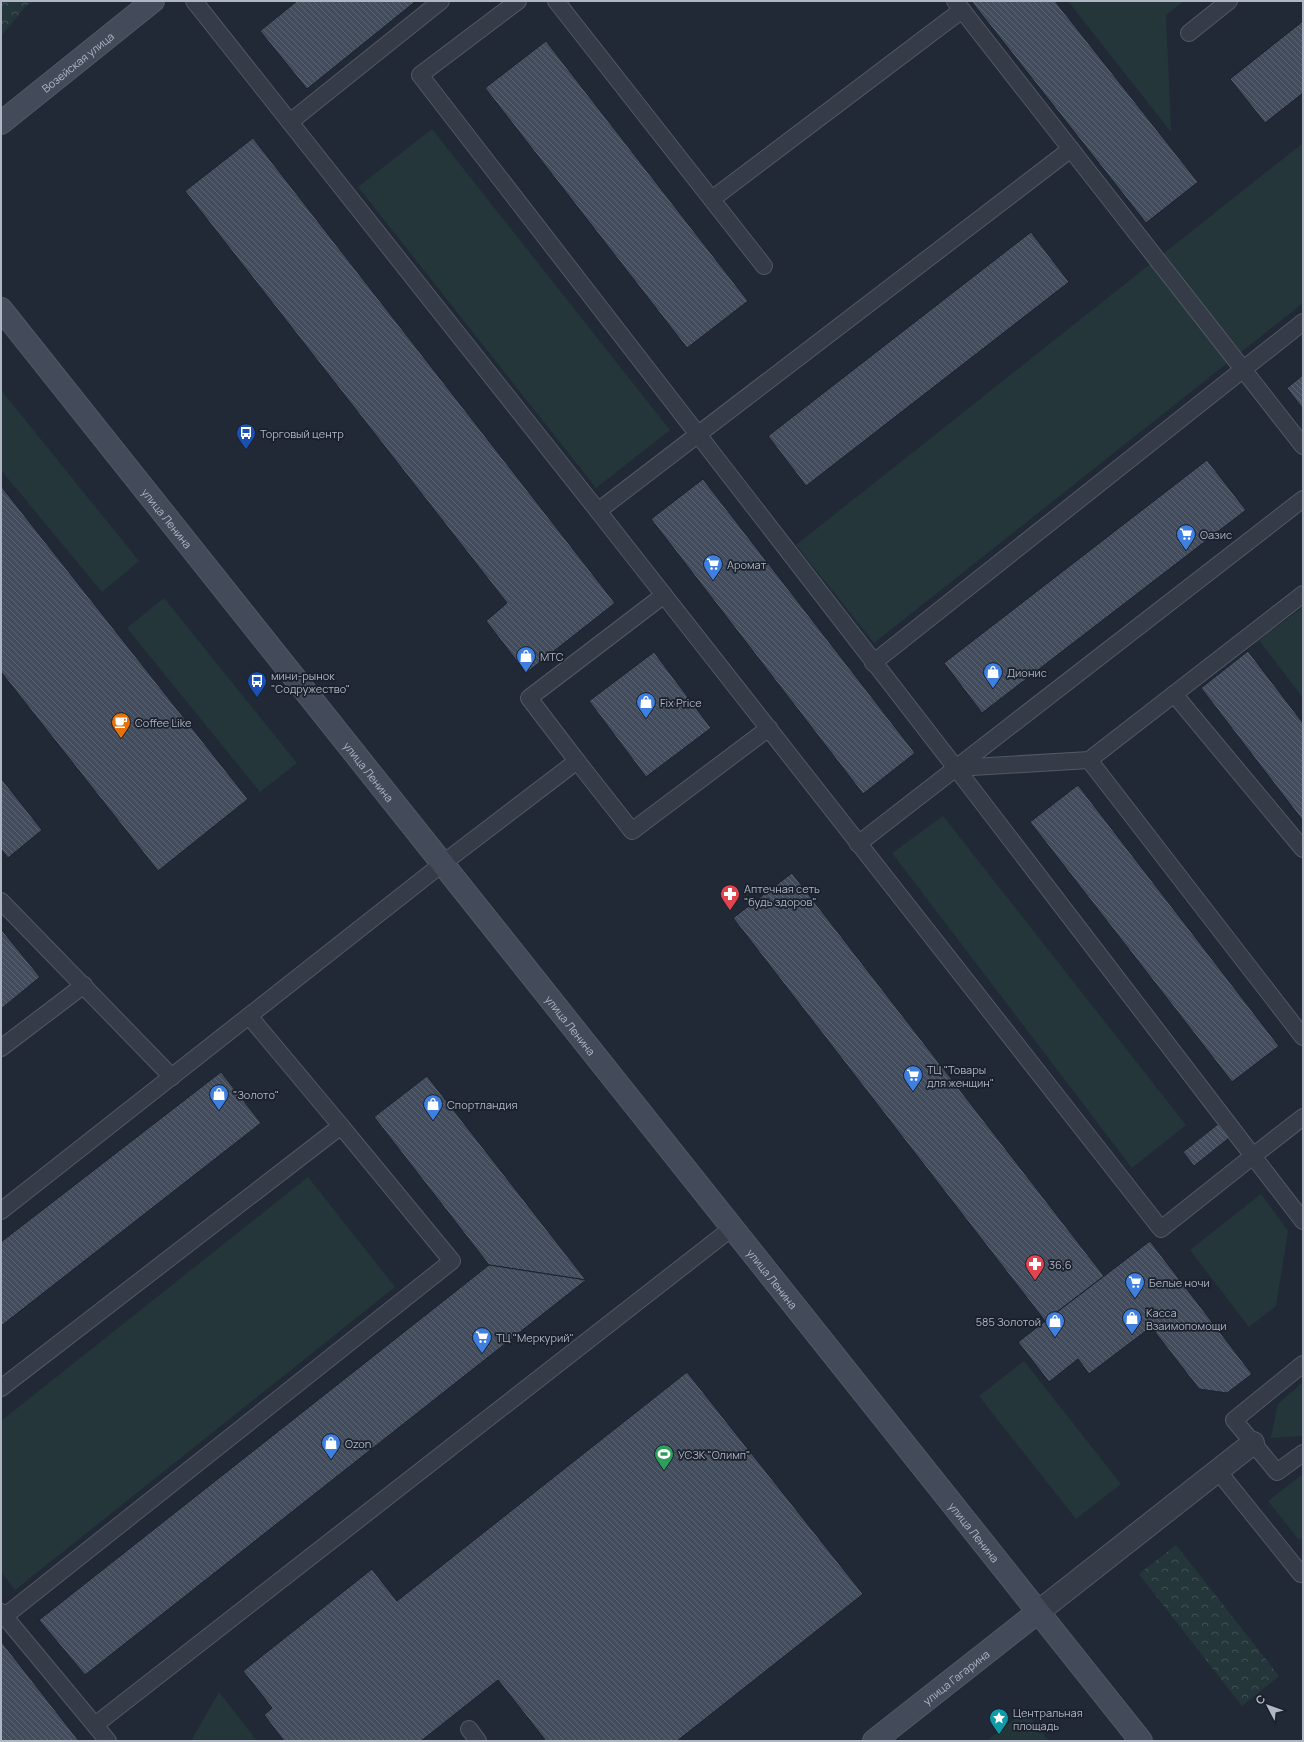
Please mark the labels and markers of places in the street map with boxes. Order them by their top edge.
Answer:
bus stop icon: Торговый центр [235,422,257,450]
place label: Торговый центр [260,426,344,441]
supermarket icon: Оазис [1175,523,1197,551]
place label: Оазис [1200,527,1232,542]
supermarket icon: Аромат [702,553,724,581]
place label: Аромат [727,557,767,572]
shop icon: МТС [515,645,537,673]
place label: МТС [540,649,564,664]
shop icon: Дионис [982,661,1004,689]
place label: Дионис [1007,665,1047,680]
place label: мини-рынок "Содружество" [271,668,350,696]
bus stop icon: мини-рынок "Содружество" [246,670,268,698]
shop icon: Fix Price [635,691,657,719]
place label: Fix Price [660,695,702,710]
cafe icon: Coffee Like [110,711,132,739]
place label: Coffee Like [135,715,192,730]
place label: Аптечная сеть "будь здоров" [744,881,820,909]
pharmacy icon: Аптечная сеть "будь здоров" [719,883,741,911]
place label: ТЦ "Товары для женщин" [927,1062,994,1090]
supermarket icon: ТЦ "Товары для женщин" [902,1064,924,1092]
shop icon: "Золото" [208,1083,230,1111]
place label: "Золото" [233,1087,279,1102]
shop icon: Спортландия [422,1093,444,1121]
place label: Спортландия [447,1097,517,1112]
pharmacy icon: 36,6 [1024,1253,1046,1281]
place label: 36,6 [1049,1257,1072,1272]
supermarket icon: Белые ночи [1124,1271,1146,1299]
place label: Белые ночи [1149,1275,1210,1290]
place label: Касса Взаимопомощи [1146,1305,1226,1333]
shop icon: Касса Взаимопомощи [1121,1307,1143,1335]
shop icon: 585 Золотой [1044,1310,1066,1338]
place label: 585 Золотой [976,1314,1041,1329]
supermarket icon: ТЦ "Меркурий" [471,1326,493,1354]
place label: ТЦ "Меркурий" [496,1330,574,1345]
shop icon: Ozon [320,1432,342,1460]
place label: Ozon [345,1436,371,1451]
sports icon: УСЗК "Олимп" [653,1443,675,1471]
place label: УСЗК "Олимп" [678,1447,750,1462]
place label: Центральная площадь [1013,1705,1083,1733]
place icon: Центральная площадь [988,1707,1010,1735]

